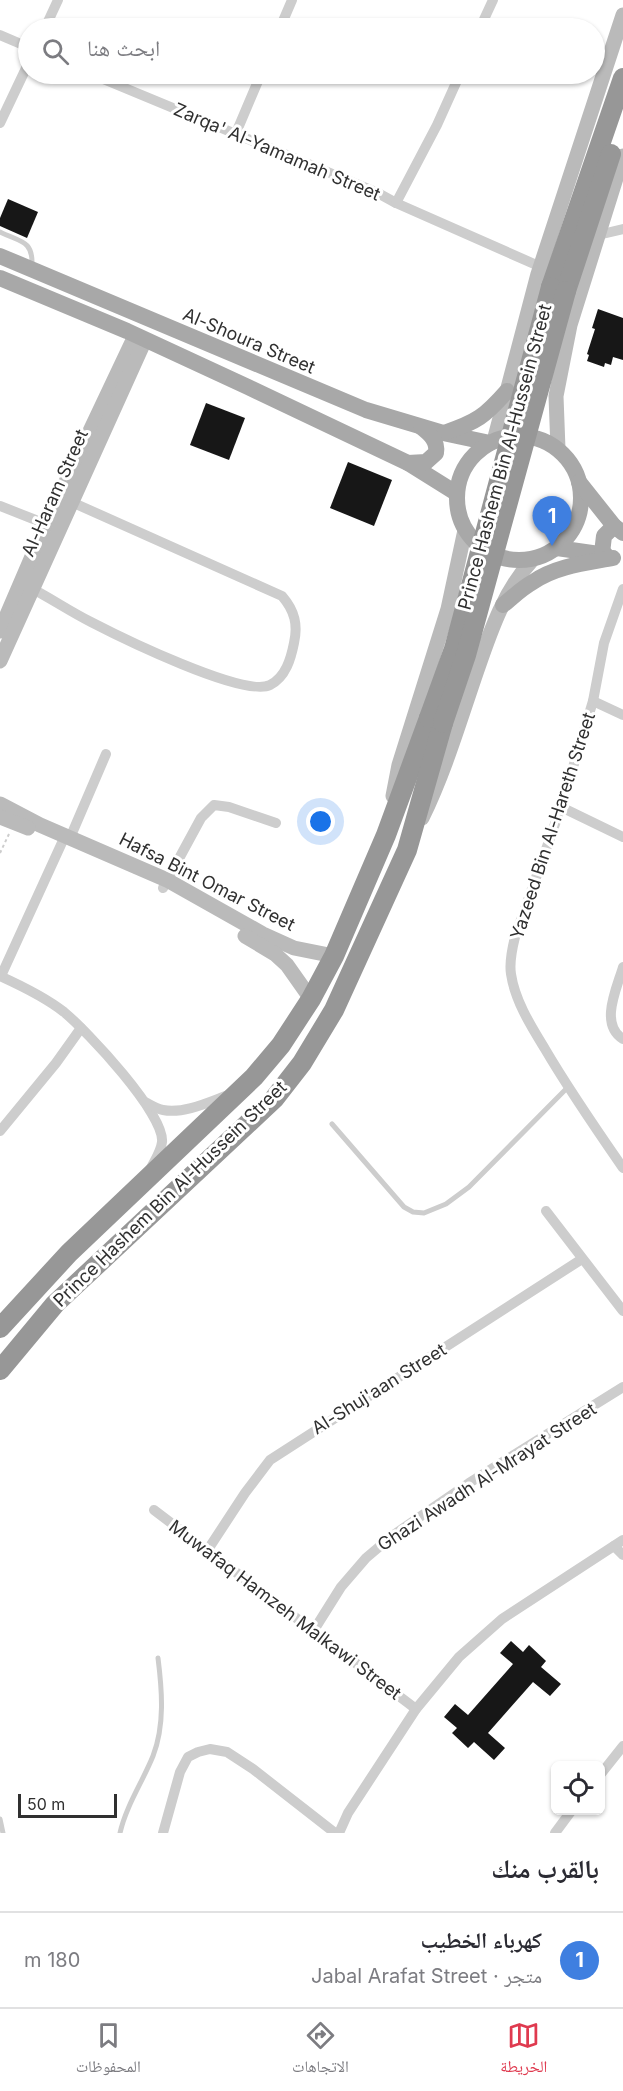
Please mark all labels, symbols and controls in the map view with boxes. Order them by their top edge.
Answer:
search box [18,18,605,84]
icon: search [39,35,72,68]
text: ابحث هنا [87,35,160,61]
street label: Zarqa' Al-Yamamah Street [171,98,384,205]
street label: Prince Hashem Bin Al-Hussein Street [454,302,556,612]
street label: Al-Shoura Street [180,303,318,378]
street label: Al-Haram Street [17,426,92,560]
pin: 1 [532,496,572,546]
street label: Yazeed Bin Al-Hareth Street [506,710,599,942]
your location [306,807,335,836]
street label: Hafsa Bint Omar Street [116,828,299,935]
street label: Prince Hashem Bin Al-Hussein Street [49,1076,291,1311]
street label: Al-Shuj'aan Street [308,1339,450,1438]
street label: Ghazi Awadh Al-Mrayat Street [374,1398,600,1555]
street label: Muwafaq Hamzeh Malkawi Street [165,1515,406,1704]
map controls [551,1761,605,1815]
button: locate [551,1761,605,1815]
scale bar [18,1791,117,1818]
text: 50 m [27,1794,65,1814]
text: بالقرب منك [491,1853,599,1884]
text: كهرباء الخطيب [420,1927,542,1953]
text: 180 m [24,1948,80,1972]
text: 1 [575,1948,584,1972]
text: متجر · Jabal Arafat Street [311,1964,542,1988]
tab: المحفوظات [76,2019,141,2082]
tab: الاتجاهات [292,2019,349,2082]
tab: الخريطة [500,2019,547,2082]

